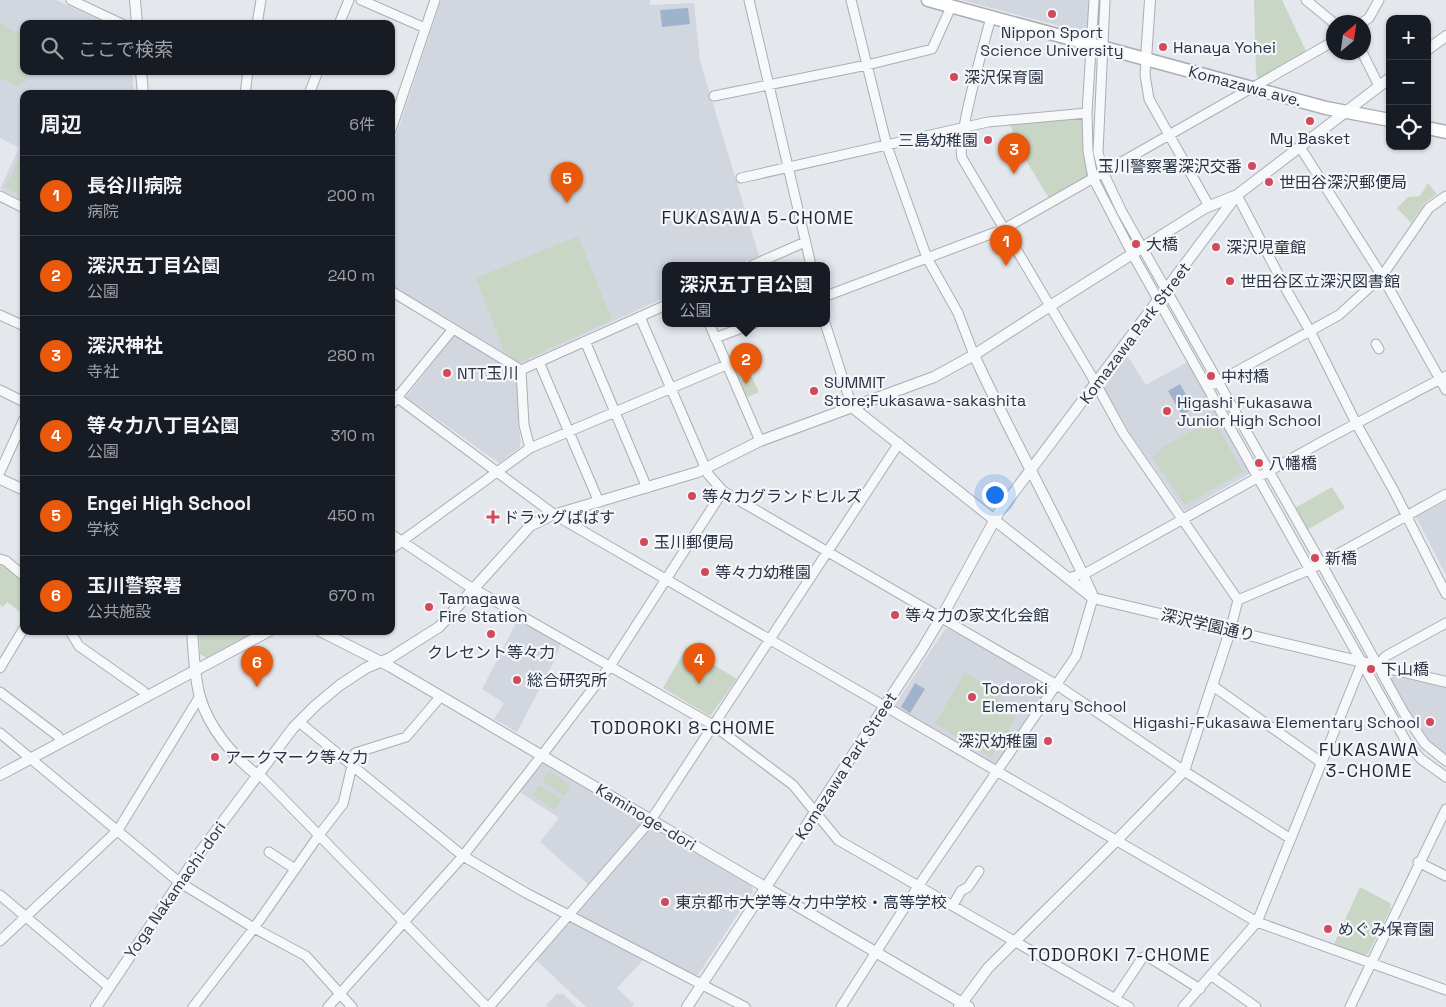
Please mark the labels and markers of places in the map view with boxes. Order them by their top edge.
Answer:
marker: Nippon Sport Science University [1046,8,1058,20]
place label: Nippon Sport Science University [980,22,1124,61]
place label: Hanaya Yohei [1173,37,1276,58]
marker: Hanaya Yohei [1157,41,1169,53]
place label: 深沢保育園 [964,67,1044,88]
marker: 深沢保育園 [948,71,960,83]
marker: My Basket [1304,115,1316,127]
place label: My Basket [1270,128,1350,149]
place label: 三島幼稚園 [898,130,978,151]
pin: 3 [998,133,1030,174]
marker: 三島幼稚園 [982,134,994,146]
place label: 玉川警察署深沢交番 [1098,156,1242,177]
marker: 玉川警察署深沢交番 [1246,160,1258,172]
pin: 5 [551,162,583,203]
place label: 世田谷深沢郵便局 [1279,172,1407,193]
marker: 世田谷深沢郵便局 [1263,176,1275,188]
pin: 1 [990,225,1022,266]
place label: 大橋 [1146,234,1178,255]
place label: 深沢児童館 [1226,237,1306,258]
marker: 大橋 [1130,238,1142,250]
marker: 深沢児童館 [1210,241,1222,253]
place label: 世田谷区立深沢図書館 [1240,271,1400,292]
marker: 世田谷区立深沢図書館 [1224,275,1236,287]
pin: 2 [730,343,762,384]
place label: NTT玉川 [457,363,518,384]
place label: 中村橋 [1221,366,1269,387]
marker: NTT玉川 [441,367,453,379]
marker: 中村橋 [1205,370,1217,382]
place label: SUMMIT Store;Fukasawa-sakashita [824,372,1026,411]
marker: SUMMIT Store;Fukasawa-sakashita [808,385,820,397]
place label: Higashi Fukasawa Junior High School [1177,392,1321,431]
marker: Higashi Fukasawa Junior High School [1161,405,1173,417]
place label: 八幡橋 [1269,453,1317,474]
marker: 八幡橋 [1253,457,1265,469]
place label: 等々力グランドヒルズ [702,486,862,507]
marker: 等々力グランドヒルズ [686,490,698,502]
place label: ドラッグぱぱす [503,507,615,528]
marker: ドラッグぱぱす [487,511,499,523]
place label: 玉川郵便局 [654,532,734,553]
marker: 玉川郵便局 [638,536,650,548]
place label: 新橋 [1325,548,1357,569]
marker: 新橋 [1309,552,1321,564]
place label: 等々力幼稚園 [715,562,811,583]
marker: 等々力幼稚園 [699,566,711,578]
place label: Tamagawa Fire Station [439,588,528,627]
marker: Tamagawa Fire Station [423,601,435,613]
place label: 等々力の家文化会館 [905,605,1049,626]
marker: 等々力の家文化会館 [889,609,901,621]
marker: クレセント等々力 [485,628,497,640]
place label: クレセント等々力 [427,642,555,663]
pin: 4 [683,643,715,684]
pin: 6 [241,646,273,687]
place label: 下山橋 [1381,659,1429,680]
marker: 下山橋 [1365,663,1377,675]
place label: 総合研究所 [527,670,607,691]
marker: 総合研究所 [511,674,523,686]
place label: Todoroki Elementary School [982,678,1127,717]
marker: Todoroki Elementary School [966,691,978,703]
place label: Higashi-Fukasawa Elementary School [1133,712,1420,733]
marker: Higashi-Fukasawa Elementary School [1424,716,1436,728]
place label: 深沢幼稚園 [958,731,1038,752]
marker: 深沢幼稚園 [1042,735,1054,747]
place label: アークマーク等々力 [225,747,368,768]
marker: アークマーク等々力 [209,751,221,763]
place label: 東京都市大学等々力中学校・高等学校 [675,892,947,913]
marker: 東京都市大学等々力中学校・高等学校 [659,896,671,908]
place label: めぐみ保育園 [1338,919,1434,940]
marker: めぐみ保育園 [1322,923,1334,935]

